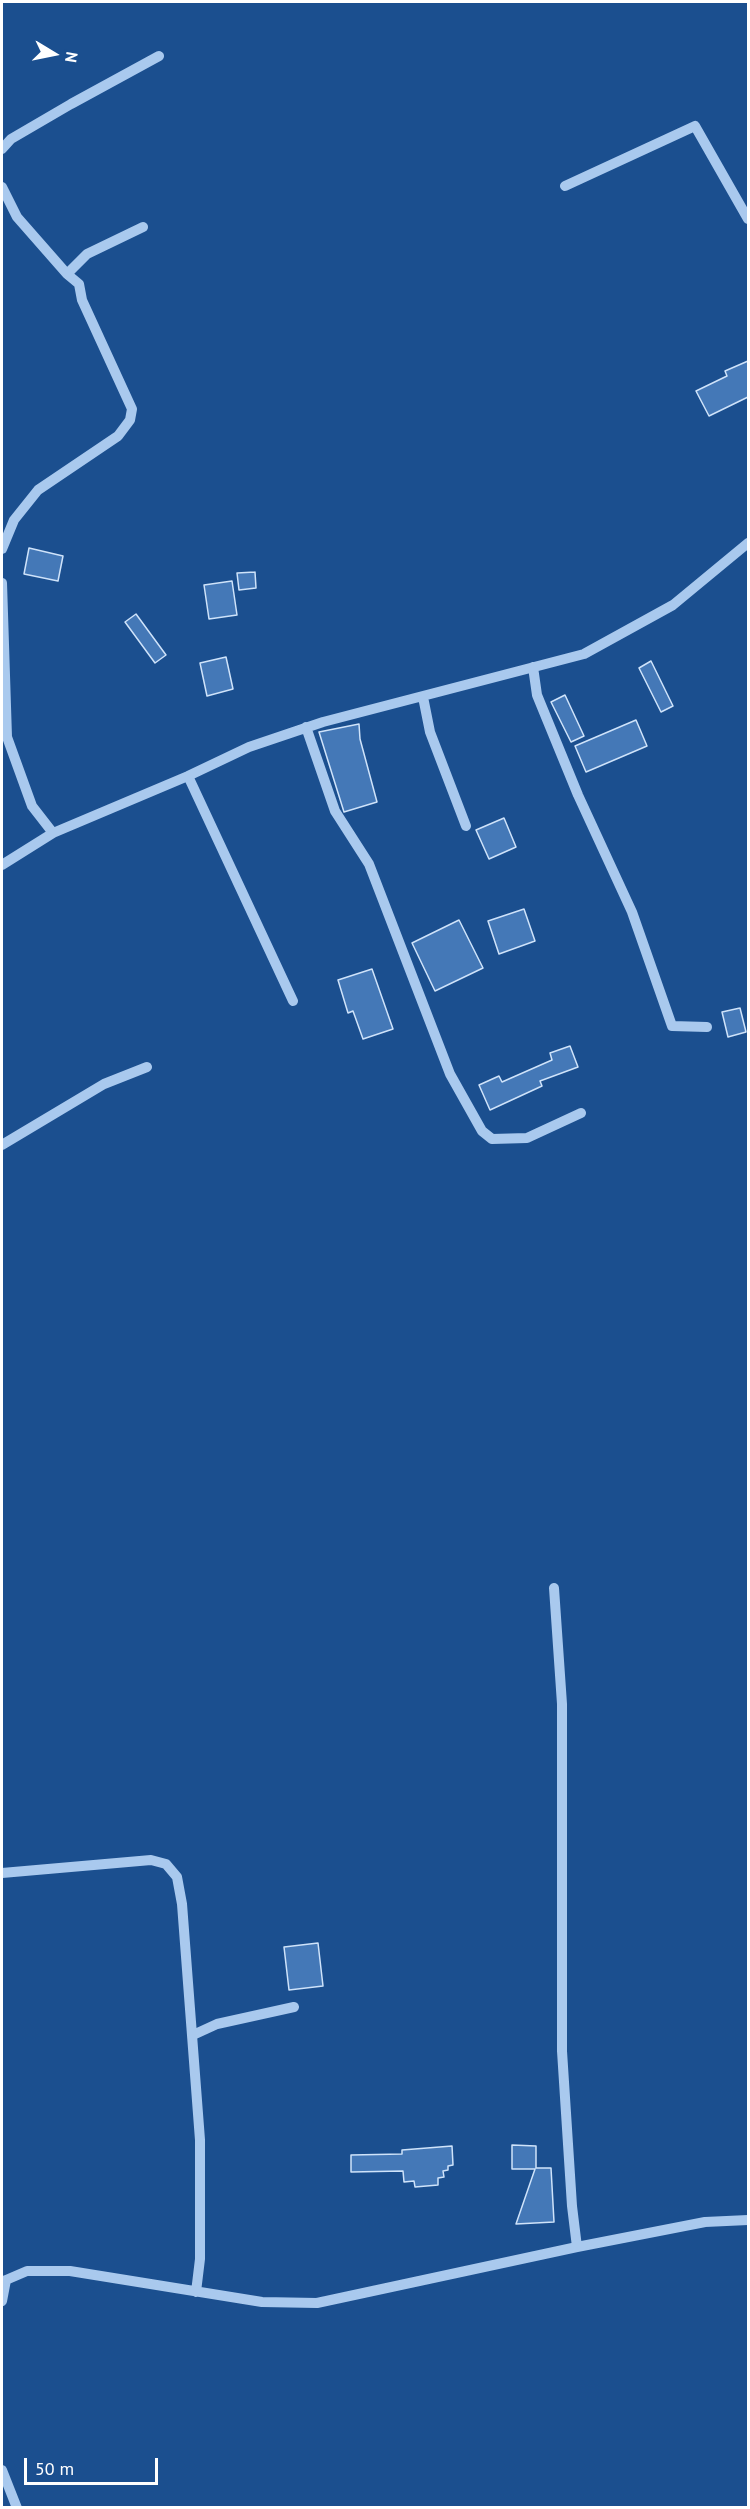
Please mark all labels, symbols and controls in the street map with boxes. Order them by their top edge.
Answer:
north arrow [24,24,84,84]
text: N [61,50,82,64]
scale bar [27,2446,160,2484]
text: 50 m [35,2457,74,2480]

